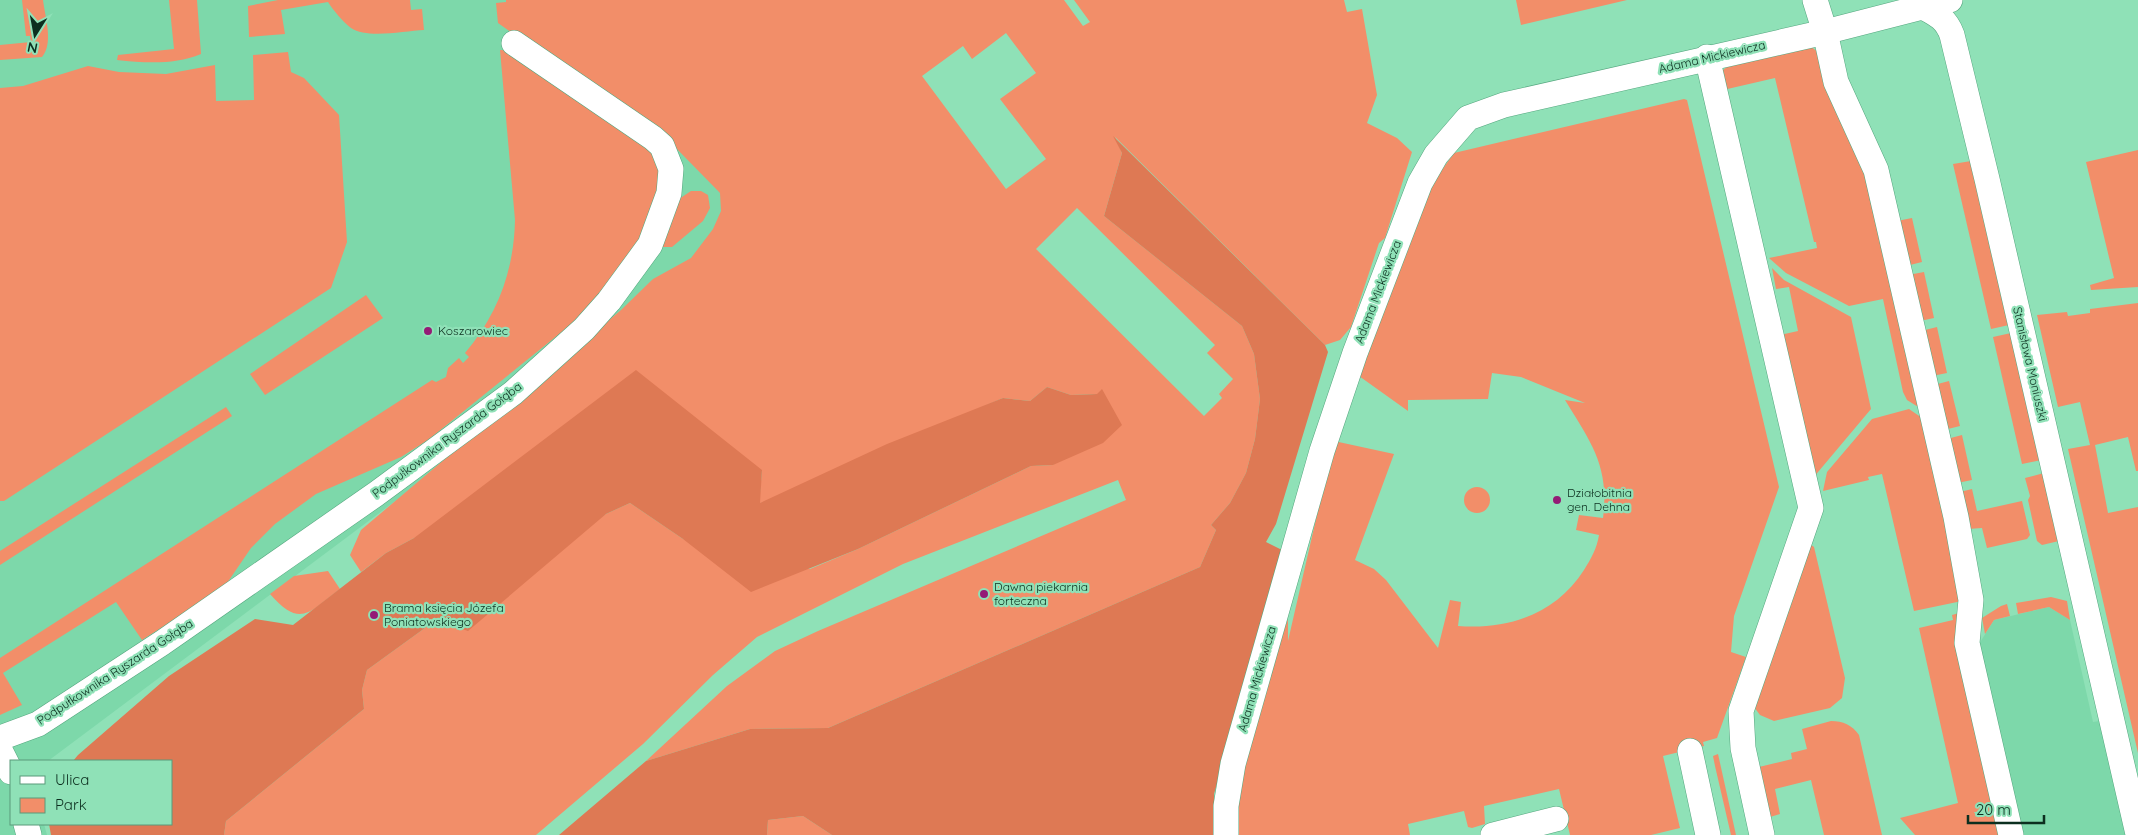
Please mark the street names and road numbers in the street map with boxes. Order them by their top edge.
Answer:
street label: Adama Mickiewicza [1657,37,1767,76]
street label: Adama Mickiewicza [1351,238,1404,345]
street label: Stanisława Moniuszki [2010,305,2051,422]
street label: Podpułkownika Ryszarda Gołąba [369,379,524,501]
street label: Podpułkownika Ryszarda Gołąba [34,615,196,728]
street label: Adama Mickiewicza [1234,624,1279,733]

